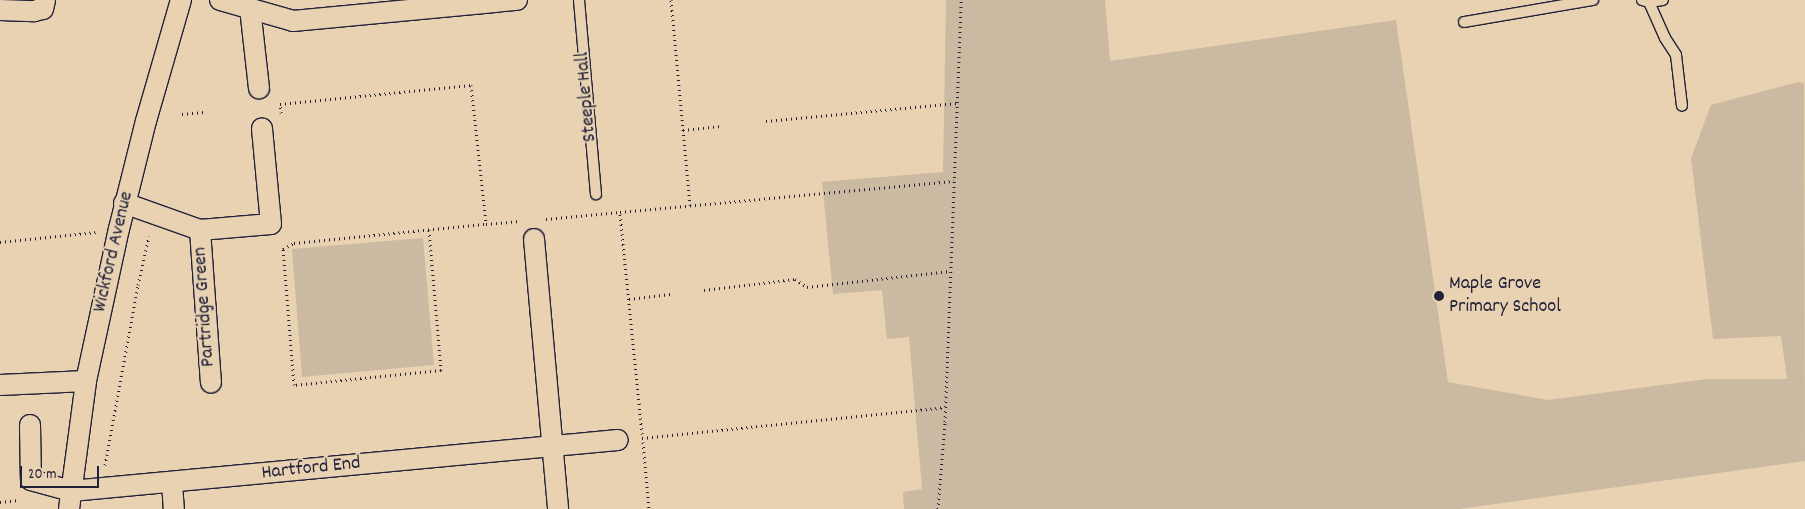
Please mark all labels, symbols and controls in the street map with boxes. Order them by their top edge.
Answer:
street label: Steeple Hall [571,51,603,143]
street label: Wickford Avenue [88,189,140,315]
street label: Partridge Green [189,246,221,368]
place label: Maple Grove Primary School [1449,272,1561,319]
marker: Maple Grove Primary School [1433,290,1445,302]
street label: Hartford End [260,452,362,486]
scale bar [22,456,101,488]
text: 20 m [28,464,56,486]

